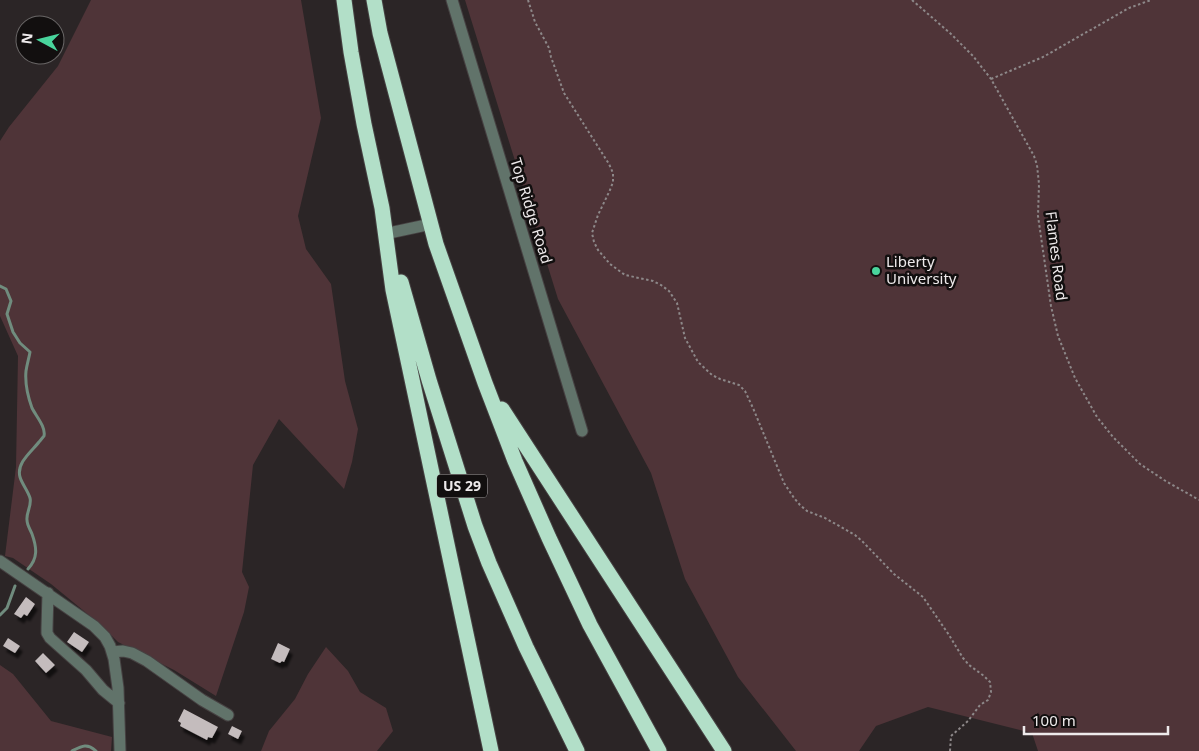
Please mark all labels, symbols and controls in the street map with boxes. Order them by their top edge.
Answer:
north arrow [15,15,65,65]
text: N [16,32,37,45]
street label: Top Ridge Road [506,155,558,266]
street label: Flames Road [1042,210,1072,302]
place label: Liberty University [886,251,957,288]
marker: Liberty University [870,265,882,277]
road number: US 29 [437,474,487,498]
scale bar [1024,704,1168,736]
text: 100 m [1032,710,1076,730]

